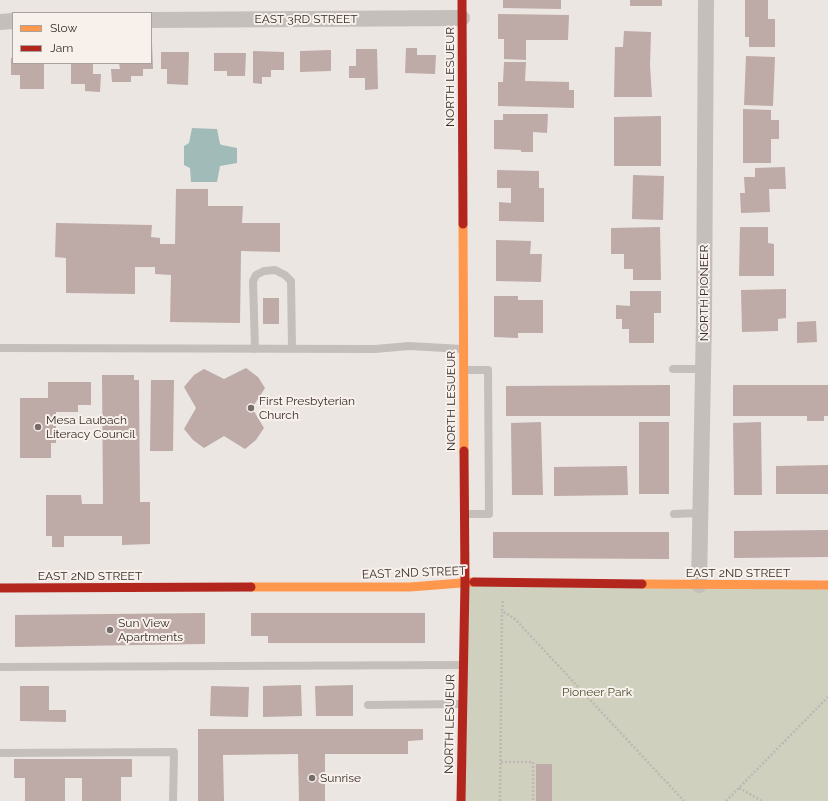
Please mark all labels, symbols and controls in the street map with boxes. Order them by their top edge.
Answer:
legend [12,12,152,64]
street label: EAST 3RD STREET [254,12,358,26]
text: Slow [50,21,77,35]
street label: NORTH LESUEUR [443,27,457,127]
text: Jam [50,41,73,55]
street label: NORTH PIONEER [697,245,711,341]
street label: NORTH LESUEUR [444,351,458,451]
place label: First Presbyterian Church [259,394,355,422]
marker: First Presbyterian Church [246,403,256,413]
place label: Mesa Laubach Literacy Council [46,413,135,441]
marker: Mesa Laubach Literacy Council [33,422,43,432]
street label: EAST 2ND STREET [362,564,466,582]
street label: EAST 2ND STREET [686,566,790,580]
street label: EAST 2ND STREET [38,569,142,583]
place label: Sun View Apartments [118,616,183,644]
marker: Sun View Apartments [105,625,115,635]
street label: NORTH LESUEUR [442,674,458,774]
park label: Pioneer Park [562,685,632,699]
place label: Sunrise [320,771,361,785]
marker: Sunrise [307,773,317,783]

